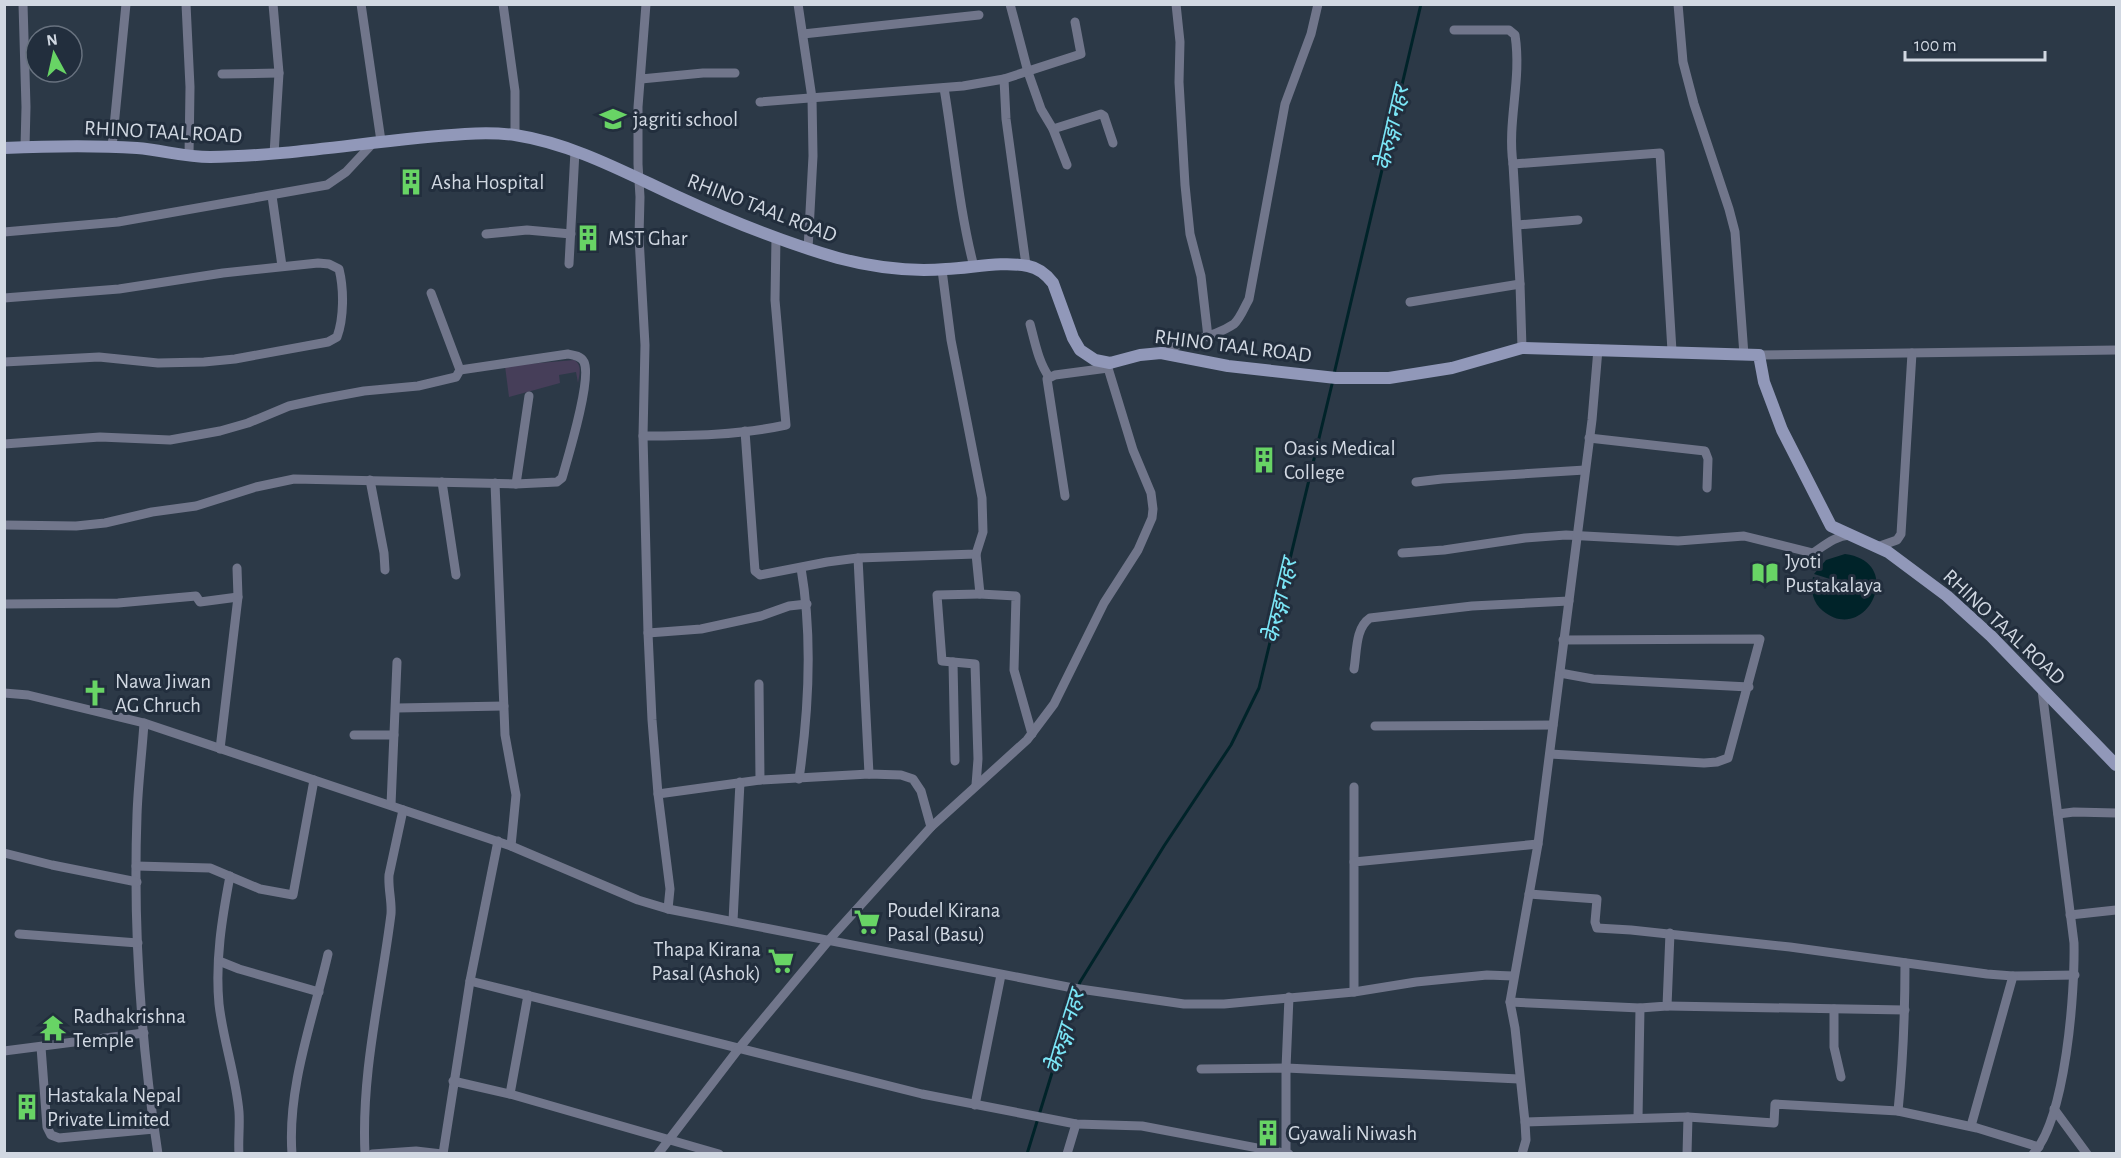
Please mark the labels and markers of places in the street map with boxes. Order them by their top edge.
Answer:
school or university icon: jagriti school [598,104,628,134]
place label: jagriti school [633,109,738,130]
building icon: Asha Hospital [396,167,426,197]
place label: Asha Hospital [431,172,544,193]
building icon: MST Ghar [573,223,603,253]
place label: MST Ghar [608,228,688,249]
place label: Oasis Medical College [1284,438,1396,483]
building icon: Oasis Medical College [1249,445,1279,475]
place label: Jyoti Pustakalaya [1785,551,1883,596]
library icon: Jyoti Pustakalaya [1750,558,1780,588]
place label: Nawa Jiwan AG Chruch [115,671,211,716]
church icon: Nawa Jiwan AG Chruch [80,678,110,708]
place label: Poudel Kirana Pasal (Basu) [887,900,1001,945]
supermarket icon: Poudel Kirana Pasal (Basu) [852,907,882,937]
place label: Thapa Kirana Pasal (Ashok) [652,939,761,984]
supermarket icon: Thapa Kirana Pasal (Ashok) [766,946,796,976]
place label: Radhakrishna Temple [73,1006,186,1051]
temple icon: Radhakrishna Temple [38,1013,68,1043]
place label: Hastakala Nepal Private Limited [47,1085,181,1130]
building icon: Hastakala Nepal Private Limited [12,1092,42,1122]
building icon: Gyawali Niwash [1253,1118,1283,1148]
place label: Gyawali Niwash [1288,1123,1417,1144]

